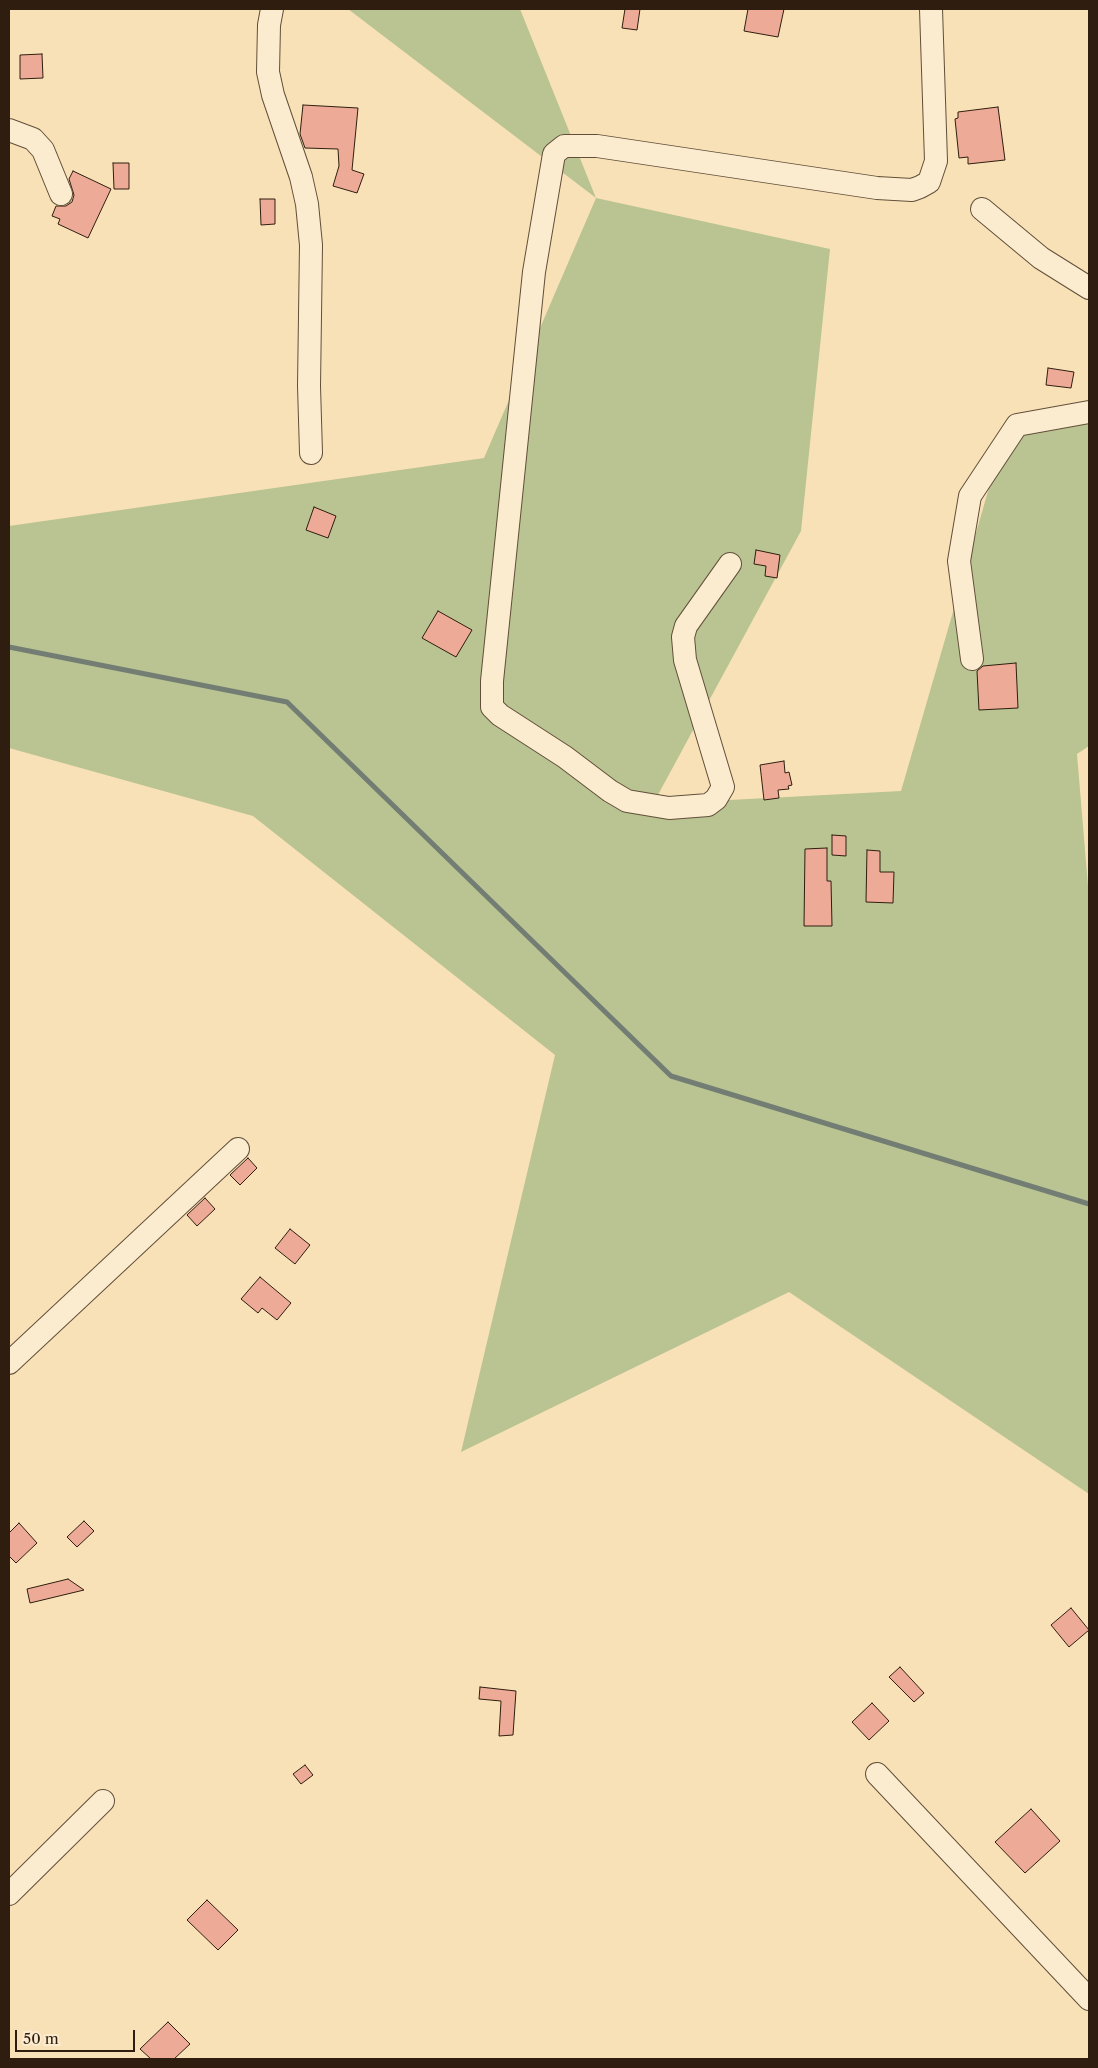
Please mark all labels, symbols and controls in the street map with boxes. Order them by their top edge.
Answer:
scale bar [18,2020,138,2052]
text: 50 m [23,2029,59,2048]

